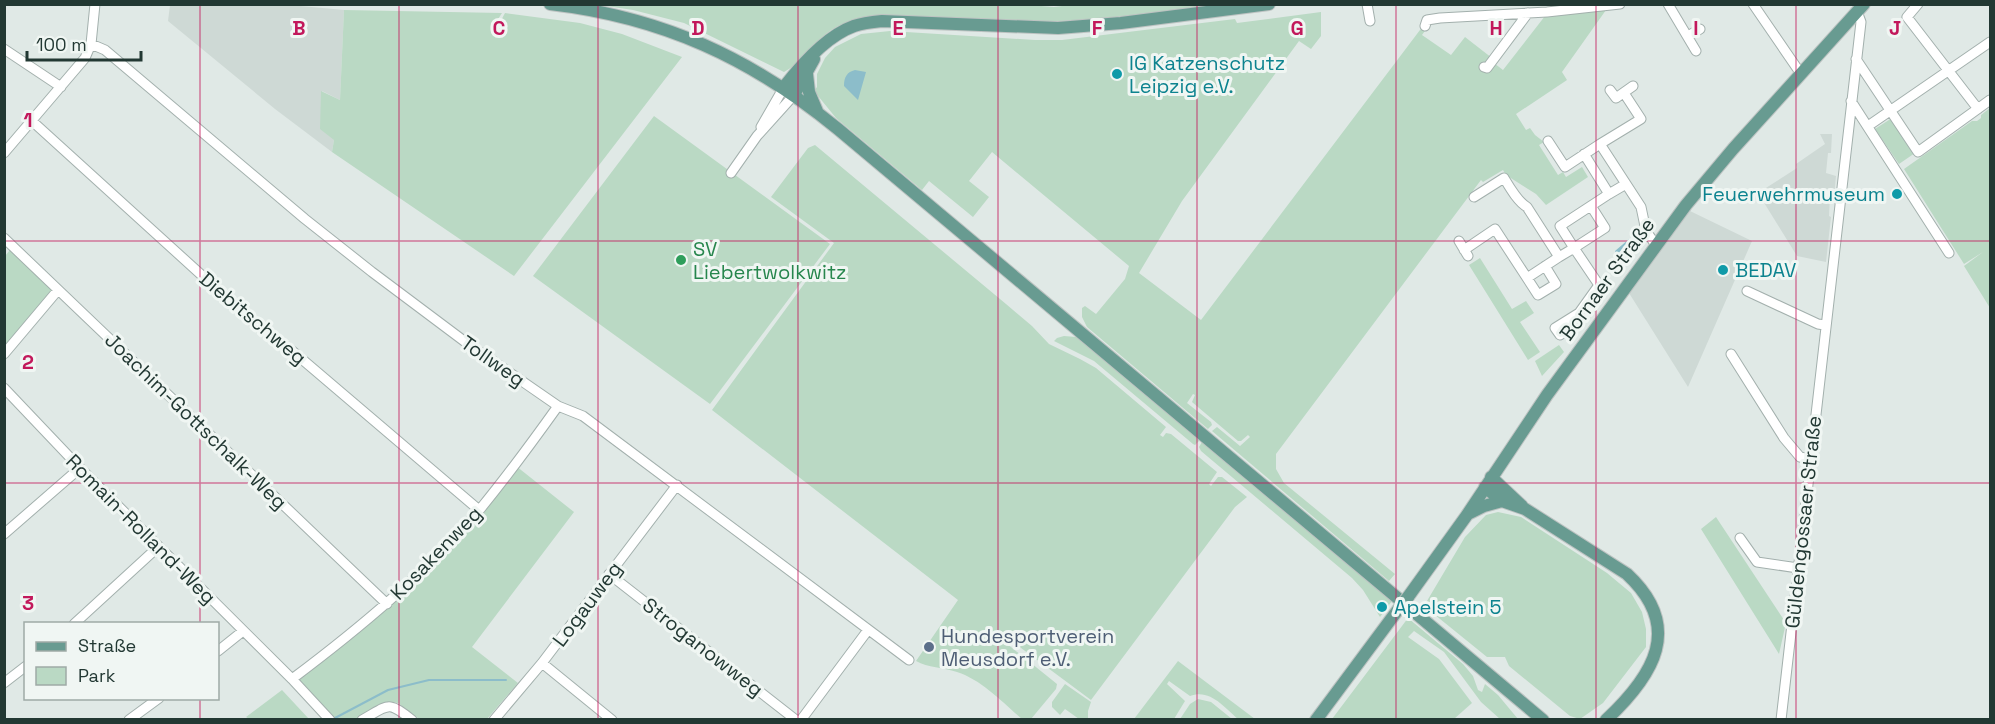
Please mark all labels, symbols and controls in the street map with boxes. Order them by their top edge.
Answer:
text: B [292,15,306,41]
text: C [493,15,506,41]
text: D [691,15,705,41]
text: E [892,15,904,41]
text: F [1092,15,1103,41]
text: G [1290,15,1304,41]
text: H [1489,15,1503,41]
text: I [1693,15,1699,41]
text: J [1889,15,1901,41]
scale bar [27,24,141,62]
text: 100 m [36,33,87,56]
place label: IG Katzenschutz Leipzig e.V. [1129,50,1285,99]
marker: IG Katzenschutz Leipzig e.V. [1110,67,1124,81]
text: 1 [23,107,33,133]
place label: Feuerwehrmuseum [1702,181,1885,207]
marker: Feuerwehrmuseum [1890,187,1904,201]
street label: Bornaer Straße [1554,212,1660,346]
place label: SV Liebertwolkwitz [693,236,847,285]
marker: SV Liebertwolkwitz [674,253,688,267]
place label: BEDAV [1735,257,1796,283]
marker: BEDAV [1716,263,1730,277]
street label: Diebitschweg [194,266,312,370]
street label: Joachim-Gottschalk-Weg [99,327,293,515]
street label: Tollweg [456,330,530,392]
text: 2 [22,349,34,375]
street label: Güldengossaer Straße [1779,414,1827,630]
street label: Romain-Rolland-Weg [60,448,222,610]
street label: Kosakenweg [385,500,487,606]
street label: Logauweg [547,556,627,652]
text: 3 [22,590,34,616]
street label: Stroganowweg [637,592,769,702]
place label: Apelstein 5 [1394,594,1502,620]
marker: Apelstein 5 [1375,600,1389,614]
legend [24,622,219,700]
place label: Hundesportverein Meusdorf e.V. [941,623,1114,672]
text: Straße [78,634,136,657]
marker: Hundesportverein Meusdorf e.V. [922,640,936,654]
text: Park [78,664,116,687]

